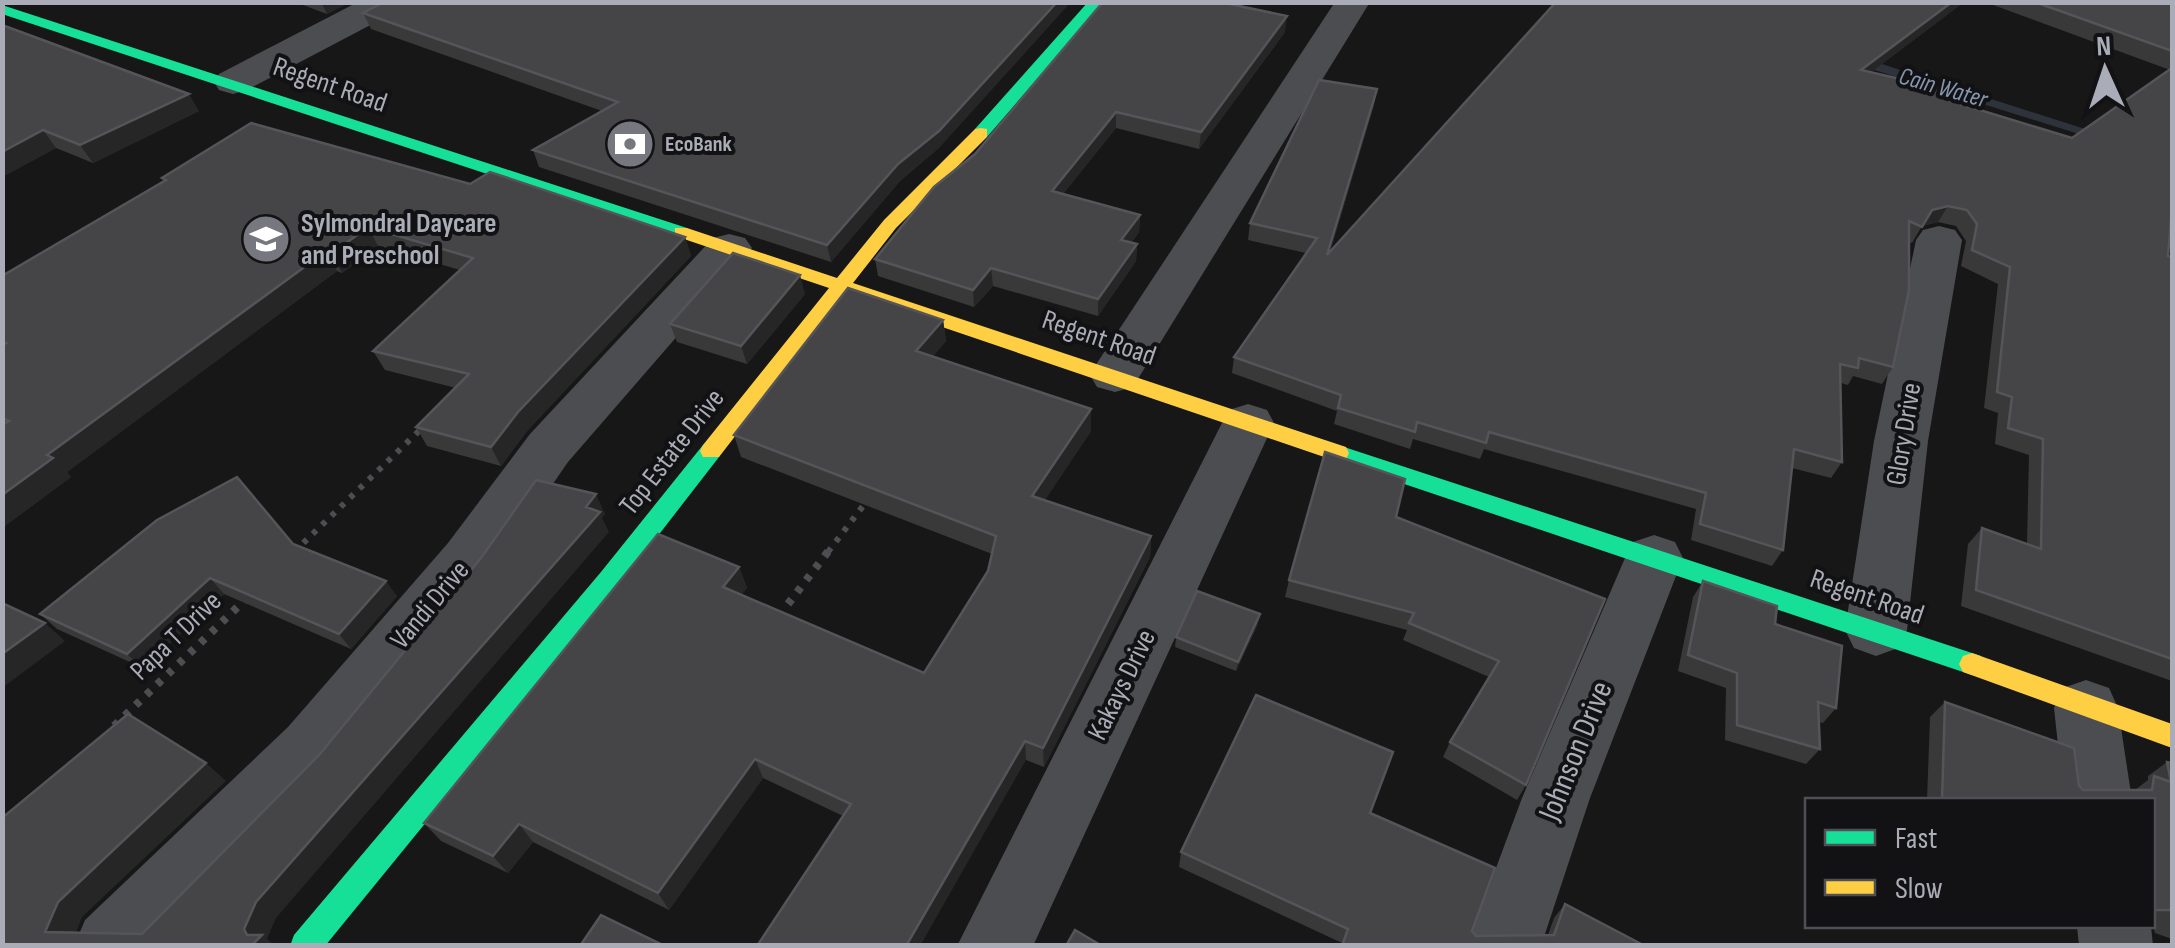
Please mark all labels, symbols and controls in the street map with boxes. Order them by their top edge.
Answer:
north arrow [2055,20,2155,120]
text: N [2095,30,2112,63]
street label: Regent Road [269,50,391,120]
water label: Cain Water [1895,61,1992,116]
bank icon: EcoBank [604,118,656,170]
place label: EcoBank [665,131,733,158]
place label: Sylmondral Daycare and Preschool [301,207,496,272]
school or university icon: Sylmondral Daycare and Preschool [240,213,292,265]
street label: Regent Road [1038,303,1160,373]
street label: Glory Drive [1880,380,1928,488]
street label: Top Estate Drive [613,382,731,522]
street label: Vandi Drive [384,554,476,656]
street label: Regent Road [1806,562,1928,632]
street label: Papa T Drive [124,585,228,687]
street label: Kakays Drive [1081,624,1163,746]
street label: Johnson Drive [1530,676,1622,827]
legend [1805,798,2155,928]
text: Fast [1895,821,1937,857]
text: Slow [1895,871,1943,907]

